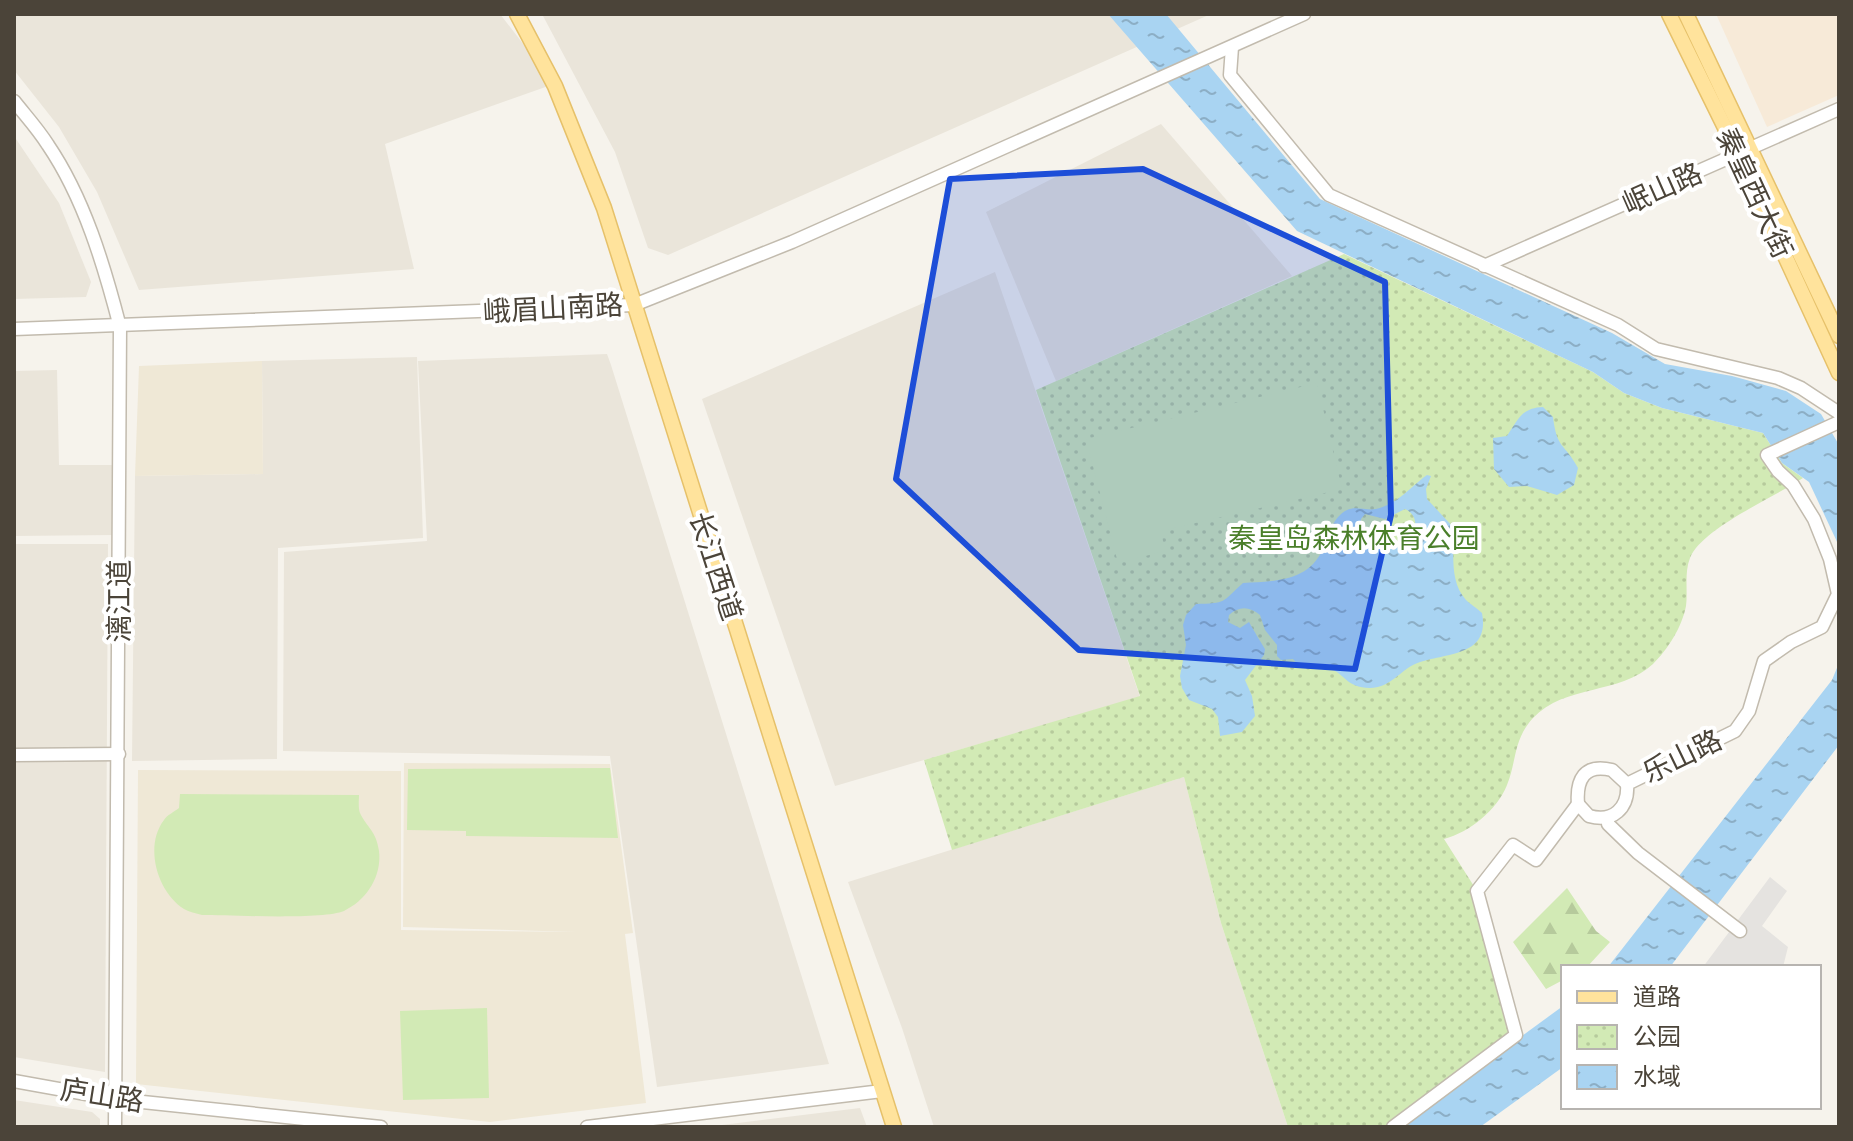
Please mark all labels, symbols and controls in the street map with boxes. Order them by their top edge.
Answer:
street label: 秦皇西大街 [1710,123,1799,264]
street label: 岷山路 [1617,156,1707,221]
street label: 峨眉山南路 [482,288,624,329]
street label: 长江西道 [683,508,749,625]
park label: 秦皇岛森林体育公园 [1228,522,1480,555]
street label: 漓江道 [103,559,136,643]
street label: 乐山路 [1637,723,1727,790]
legend [1561,965,1821,1109]
text: 道路 [1633,983,1681,1011]
text: 公园 [1633,1023,1681,1051]
text: 水域 [1633,1063,1681,1091]
street label: 庐山路 [58,1073,146,1118]

